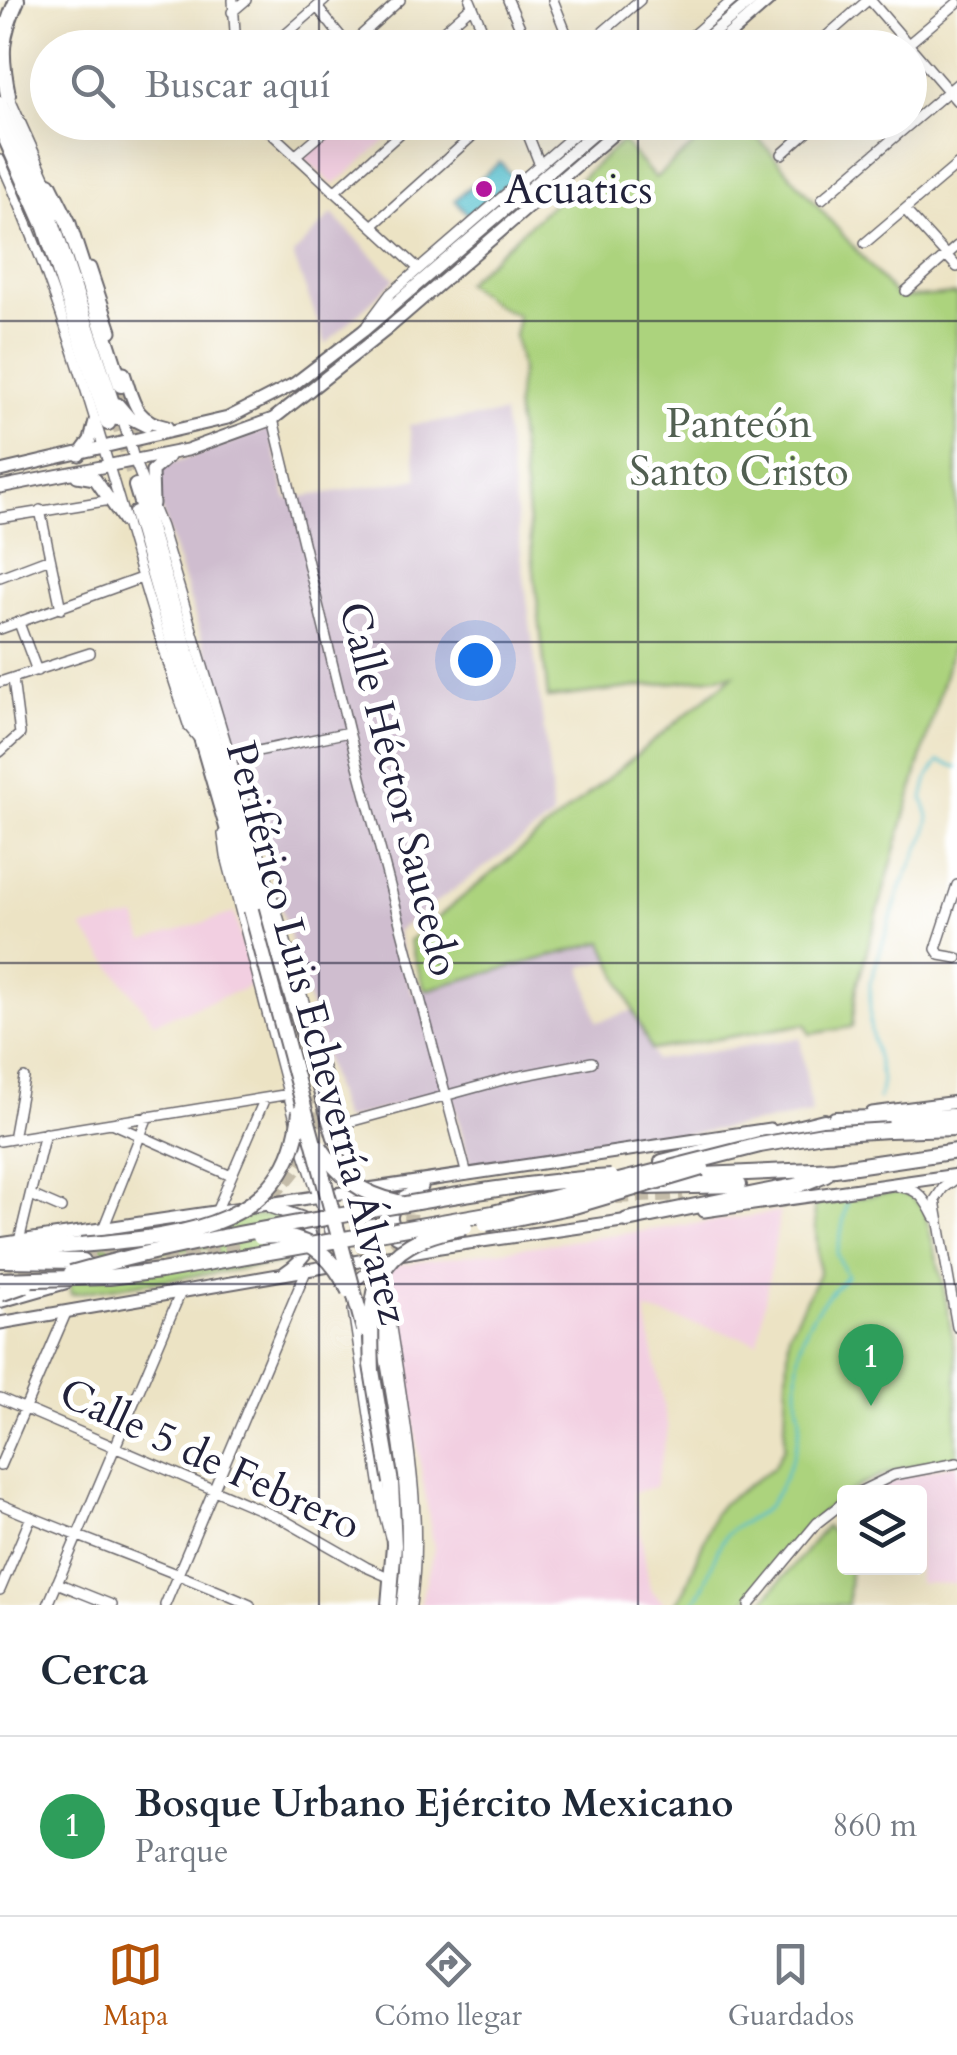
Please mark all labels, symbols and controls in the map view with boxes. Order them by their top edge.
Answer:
search box [30,30,927,140]
icon: search [65,58,120,113]
text: Buscar aquí [145,59,331,111]
place label: Acuatics [504,161,653,218]
marker: Acuatics [473,178,495,200]
park label: Panteón Santo Cristo [629,395,849,500]
street label: Calle Héctor Saucedo [325,596,473,982]
your location [450,635,501,686]
street label: Periférico Luis Echeverría Álvarez [212,735,422,1331]
pin: 1 [838,1324,904,1406]
street label: Calle 5 de Febrero [50,1364,370,1554]
map controls [837,1485,927,1575]
button: layers [837,1485,927,1575]
text: Cerca [40,1642,149,1699]
text: Bosque Urbano Ejército Mexicano [135,1778,734,1830]
text: 1 [64,1804,81,1848]
text: 860 m [832,1804,917,1848]
text: Parque [135,1830,229,1874]
tab: Mapa [103,1937,168,2035]
tab: Cómo llegar [374,1937,522,2035]
tab: Guardados [728,1937,854,2035]

